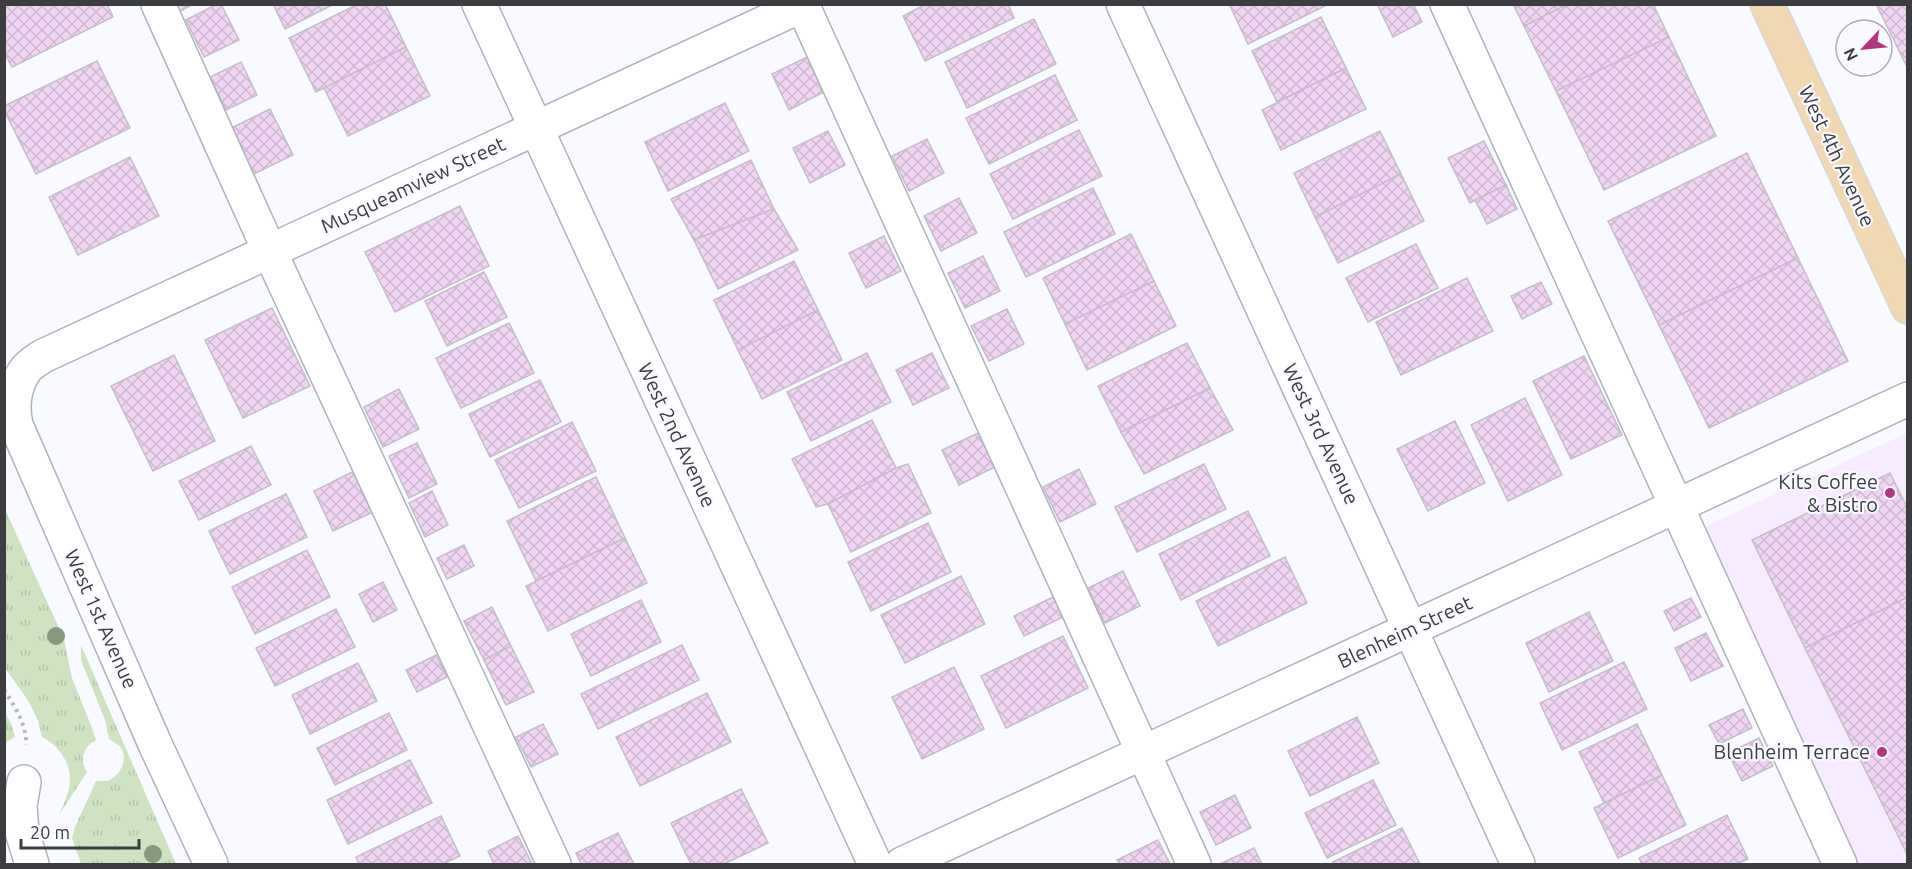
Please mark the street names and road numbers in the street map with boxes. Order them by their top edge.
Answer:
street label: West 4th Avenue [1795,82,1880,230]
street label: Musqueamview Street [317,132,509,237]
street label: West 2nd Avenue [634,359,721,511]
street label: West 3rd Avenue [1279,360,1364,508]
street label: West 1st Avenue [60,546,142,692]
street label: Blenheim Street [1334,590,1476,673]

